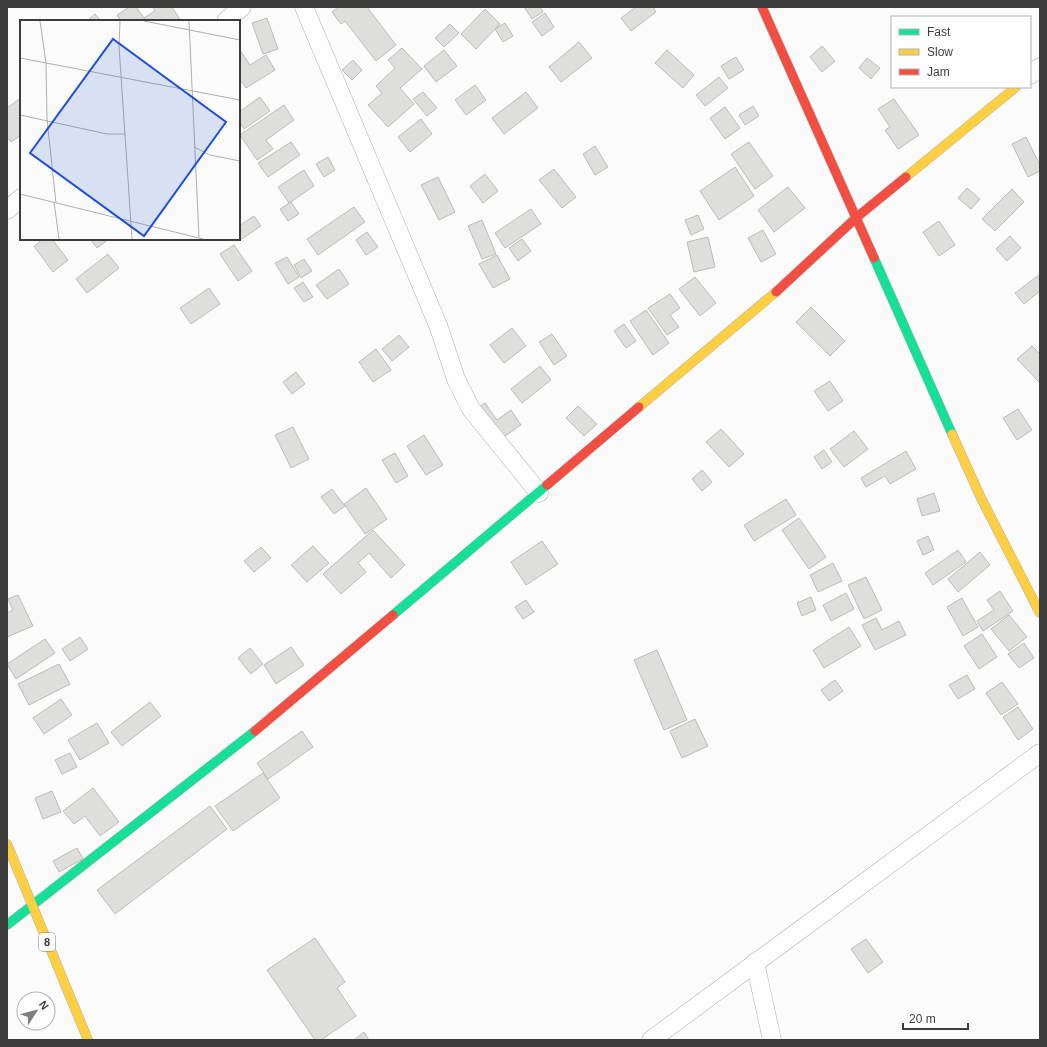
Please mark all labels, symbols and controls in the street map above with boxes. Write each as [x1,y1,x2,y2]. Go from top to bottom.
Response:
legend [891,16,1031,88]
inset map [20,20,240,240]
text: Fast [927,25,951,39]
text: Slow [927,45,953,59]
text: Jam [927,65,950,79]
road number: 8 [39,933,55,951]
north arrow [16,991,56,1031]
text: N [37,998,51,1012]
scale bar [903,1005,968,1031]
text: 20 m [909,1012,936,1026]

